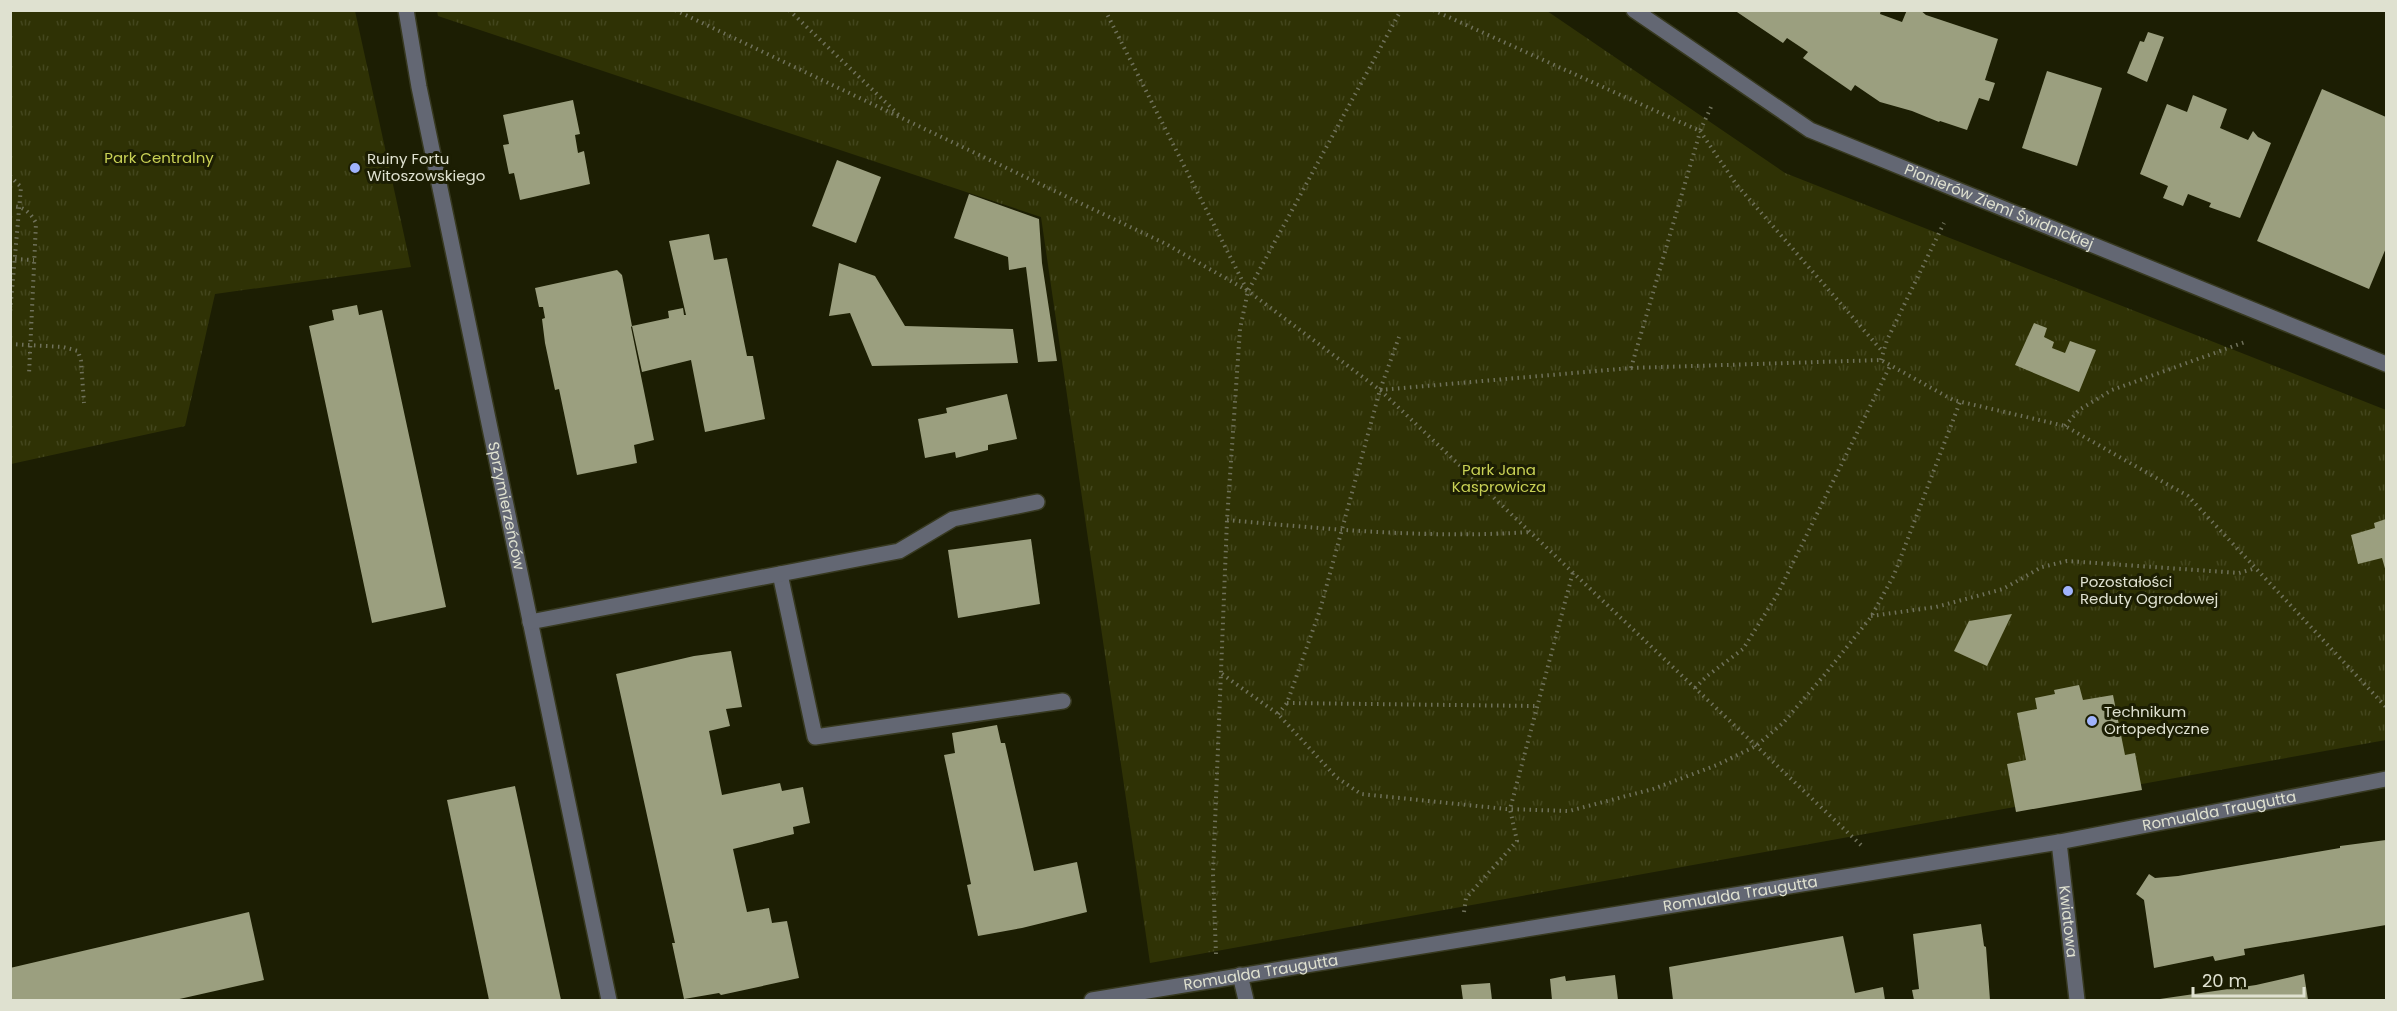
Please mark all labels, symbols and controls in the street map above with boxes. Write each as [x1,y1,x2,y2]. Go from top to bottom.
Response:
park label: Park Centralny [104,147,214,168]
place label: Ruiny Fortu Witoszowskiego [367,148,485,186]
street label: Pionierów Ziemi Świdnickiej [1901,159,2097,254]
marker: Ruiny Fortu Witoszowskiego [348,161,362,175]
street label: Sprzymierzeńców [483,440,530,573]
park label: Park Jana Kasprowicza [1452,459,1546,497]
place label: Pozostałości Reduty Ogrodowej [2080,571,2218,609]
marker: Pozostałości Reduty Ogrodowej [2061,584,2075,598]
place label: Technikum Ortopedyczne [2104,701,2209,739]
marker: Technikum Ortopedyczne [2085,714,2099,728]
street label: Romualda Traugutta [2140,786,2298,836]
street label: Romualda Traugutta [1662,871,1819,917]
street label: Kwiatowa [2054,884,2083,959]
street label: Romualda Traugutta [1182,949,1339,995]
scale bar [2193,960,2304,998]
text: 20 m [2202,968,2247,993]

